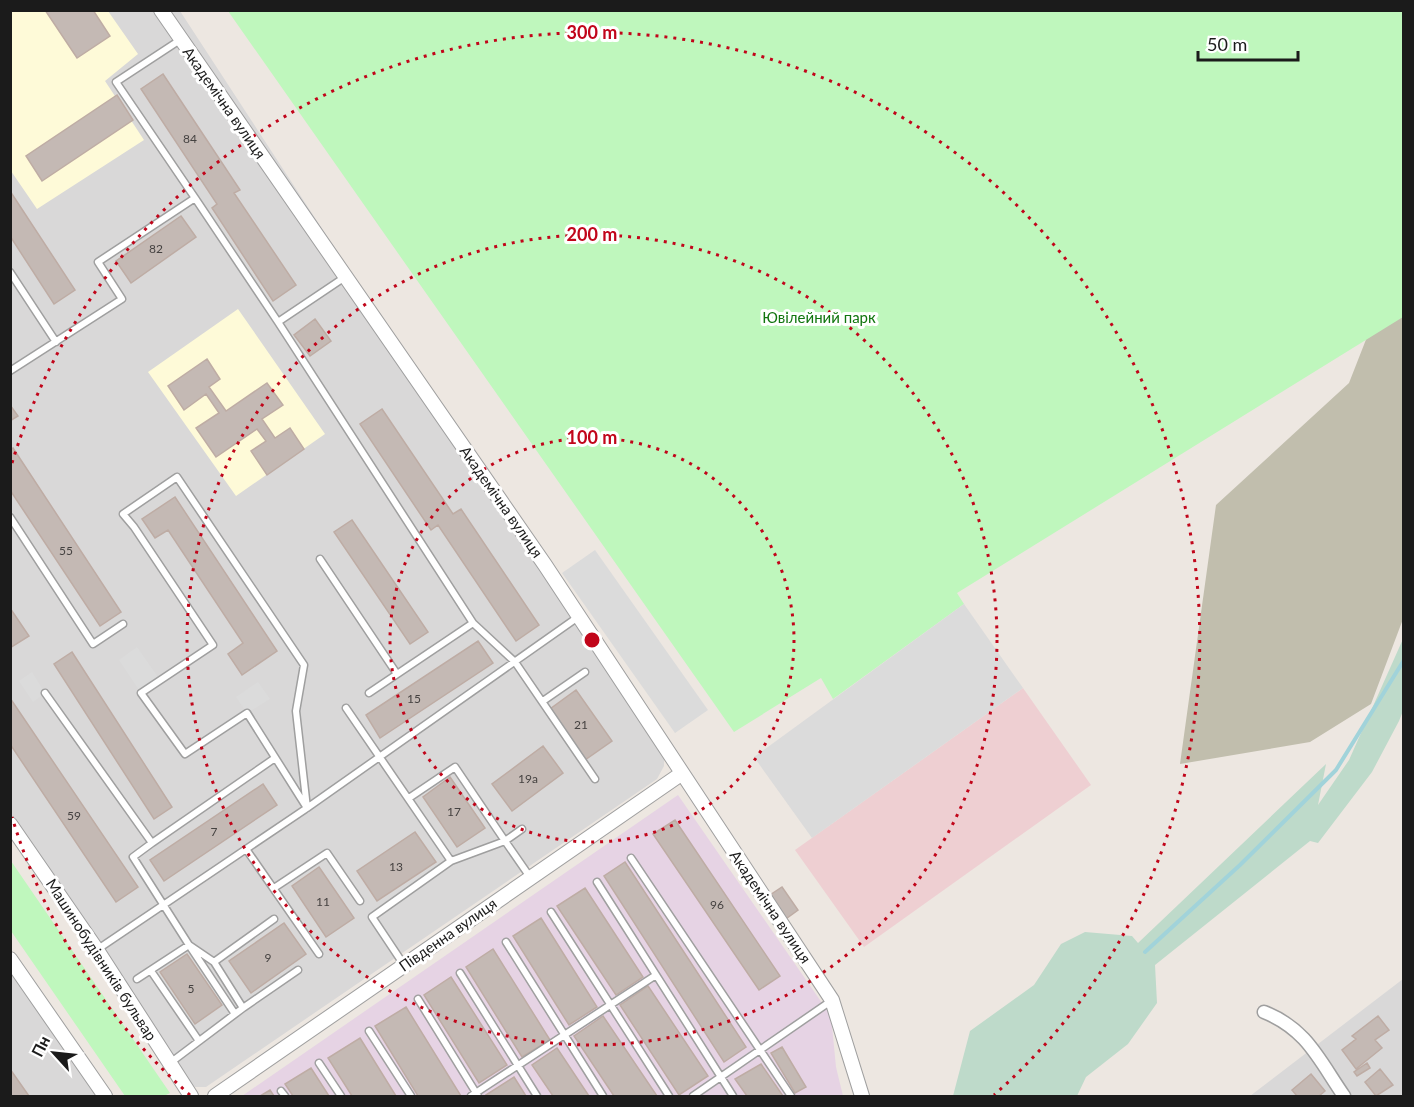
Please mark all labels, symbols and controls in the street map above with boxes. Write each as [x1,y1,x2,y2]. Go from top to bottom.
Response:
text: 300 m [567,21,617,43]
scale bar [1198,24,1298,62]
text: 50 m [1207,33,1247,55]
street label: Академічна вулиця [180,43,270,162]
house number: 84 [183,131,197,146]
text: 200 m [567,223,617,245]
house number: 82 [149,241,163,256]
park label: Ювілейний парк [762,308,876,326]
text: 100 m [567,426,617,448]
street label: Академічна вулиця [457,442,547,561]
house number: 55 [59,543,73,558]
centre of rings [582,630,602,650]
house number: 15 [407,691,421,706]
house number: 21 [574,717,588,732]
house number: 19а [518,771,538,786]
house number: 17 [447,804,461,819]
house number: 59 [67,808,81,823]
house number: 7 [211,824,218,839]
street label: Академічна вулиця [726,847,815,966]
house number: 13 [389,859,403,874]
street label: Машинобудівників бульвар [43,875,161,1044]
house number: 11 [316,894,330,909]
street label: Південна вулиця [395,894,500,975]
house number: 96 [710,897,724,912]
house number: 9 [265,950,272,965]
house number: 5 [188,981,195,996]
north arrow [24,1023,84,1083]
text: Пн [27,1032,53,1060]

